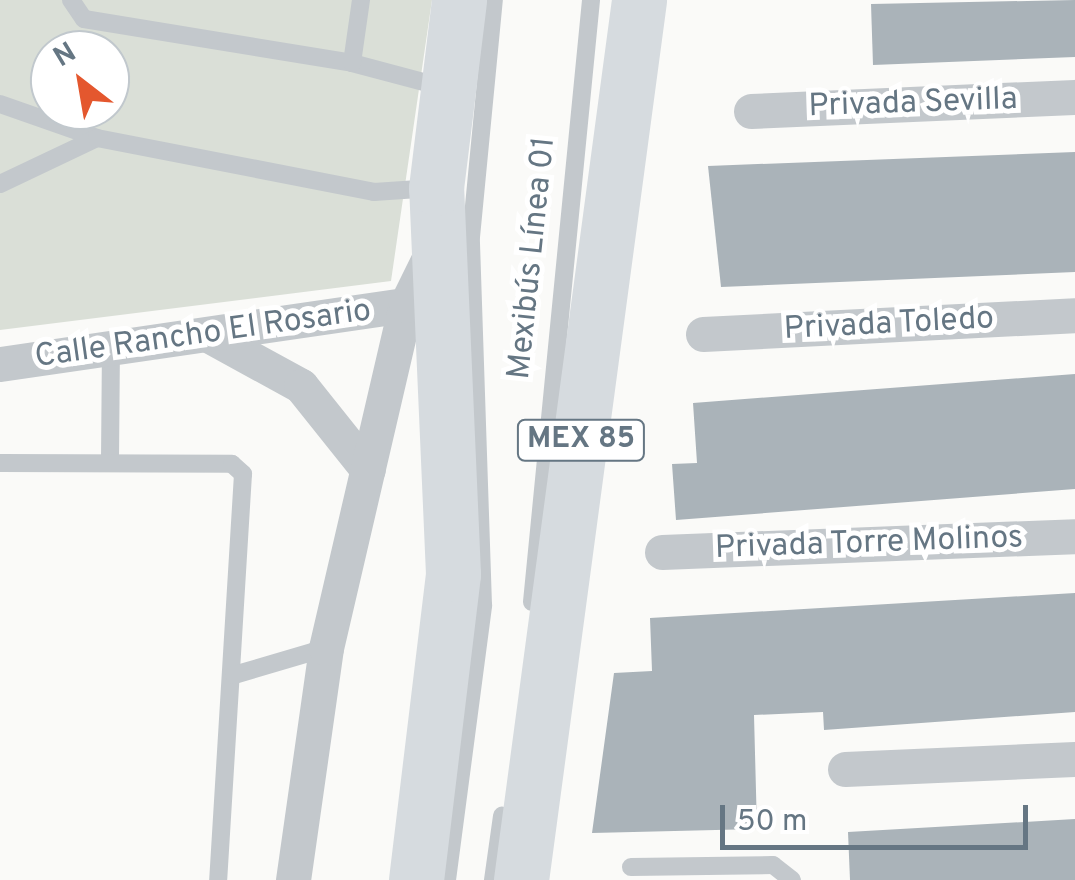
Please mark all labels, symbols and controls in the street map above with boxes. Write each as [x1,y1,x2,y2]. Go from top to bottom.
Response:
north arrow [30,30,130,130]
text: N [48,35,83,77]
street label: Privada Sevilla [808,81,1018,127]
street label: Mexibús Línea 01 [501,135,565,381]
street label: Calle Rancho El Rosario [33,292,373,378]
street label: Privada Toledo [782,300,996,350]
road number: MEX 85 [516,415,646,465]
street label: Privada Torre Molinos [714,519,1024,569]
scale bar [725,785,1032,847]
text: 50 m [737,804,807,841]

